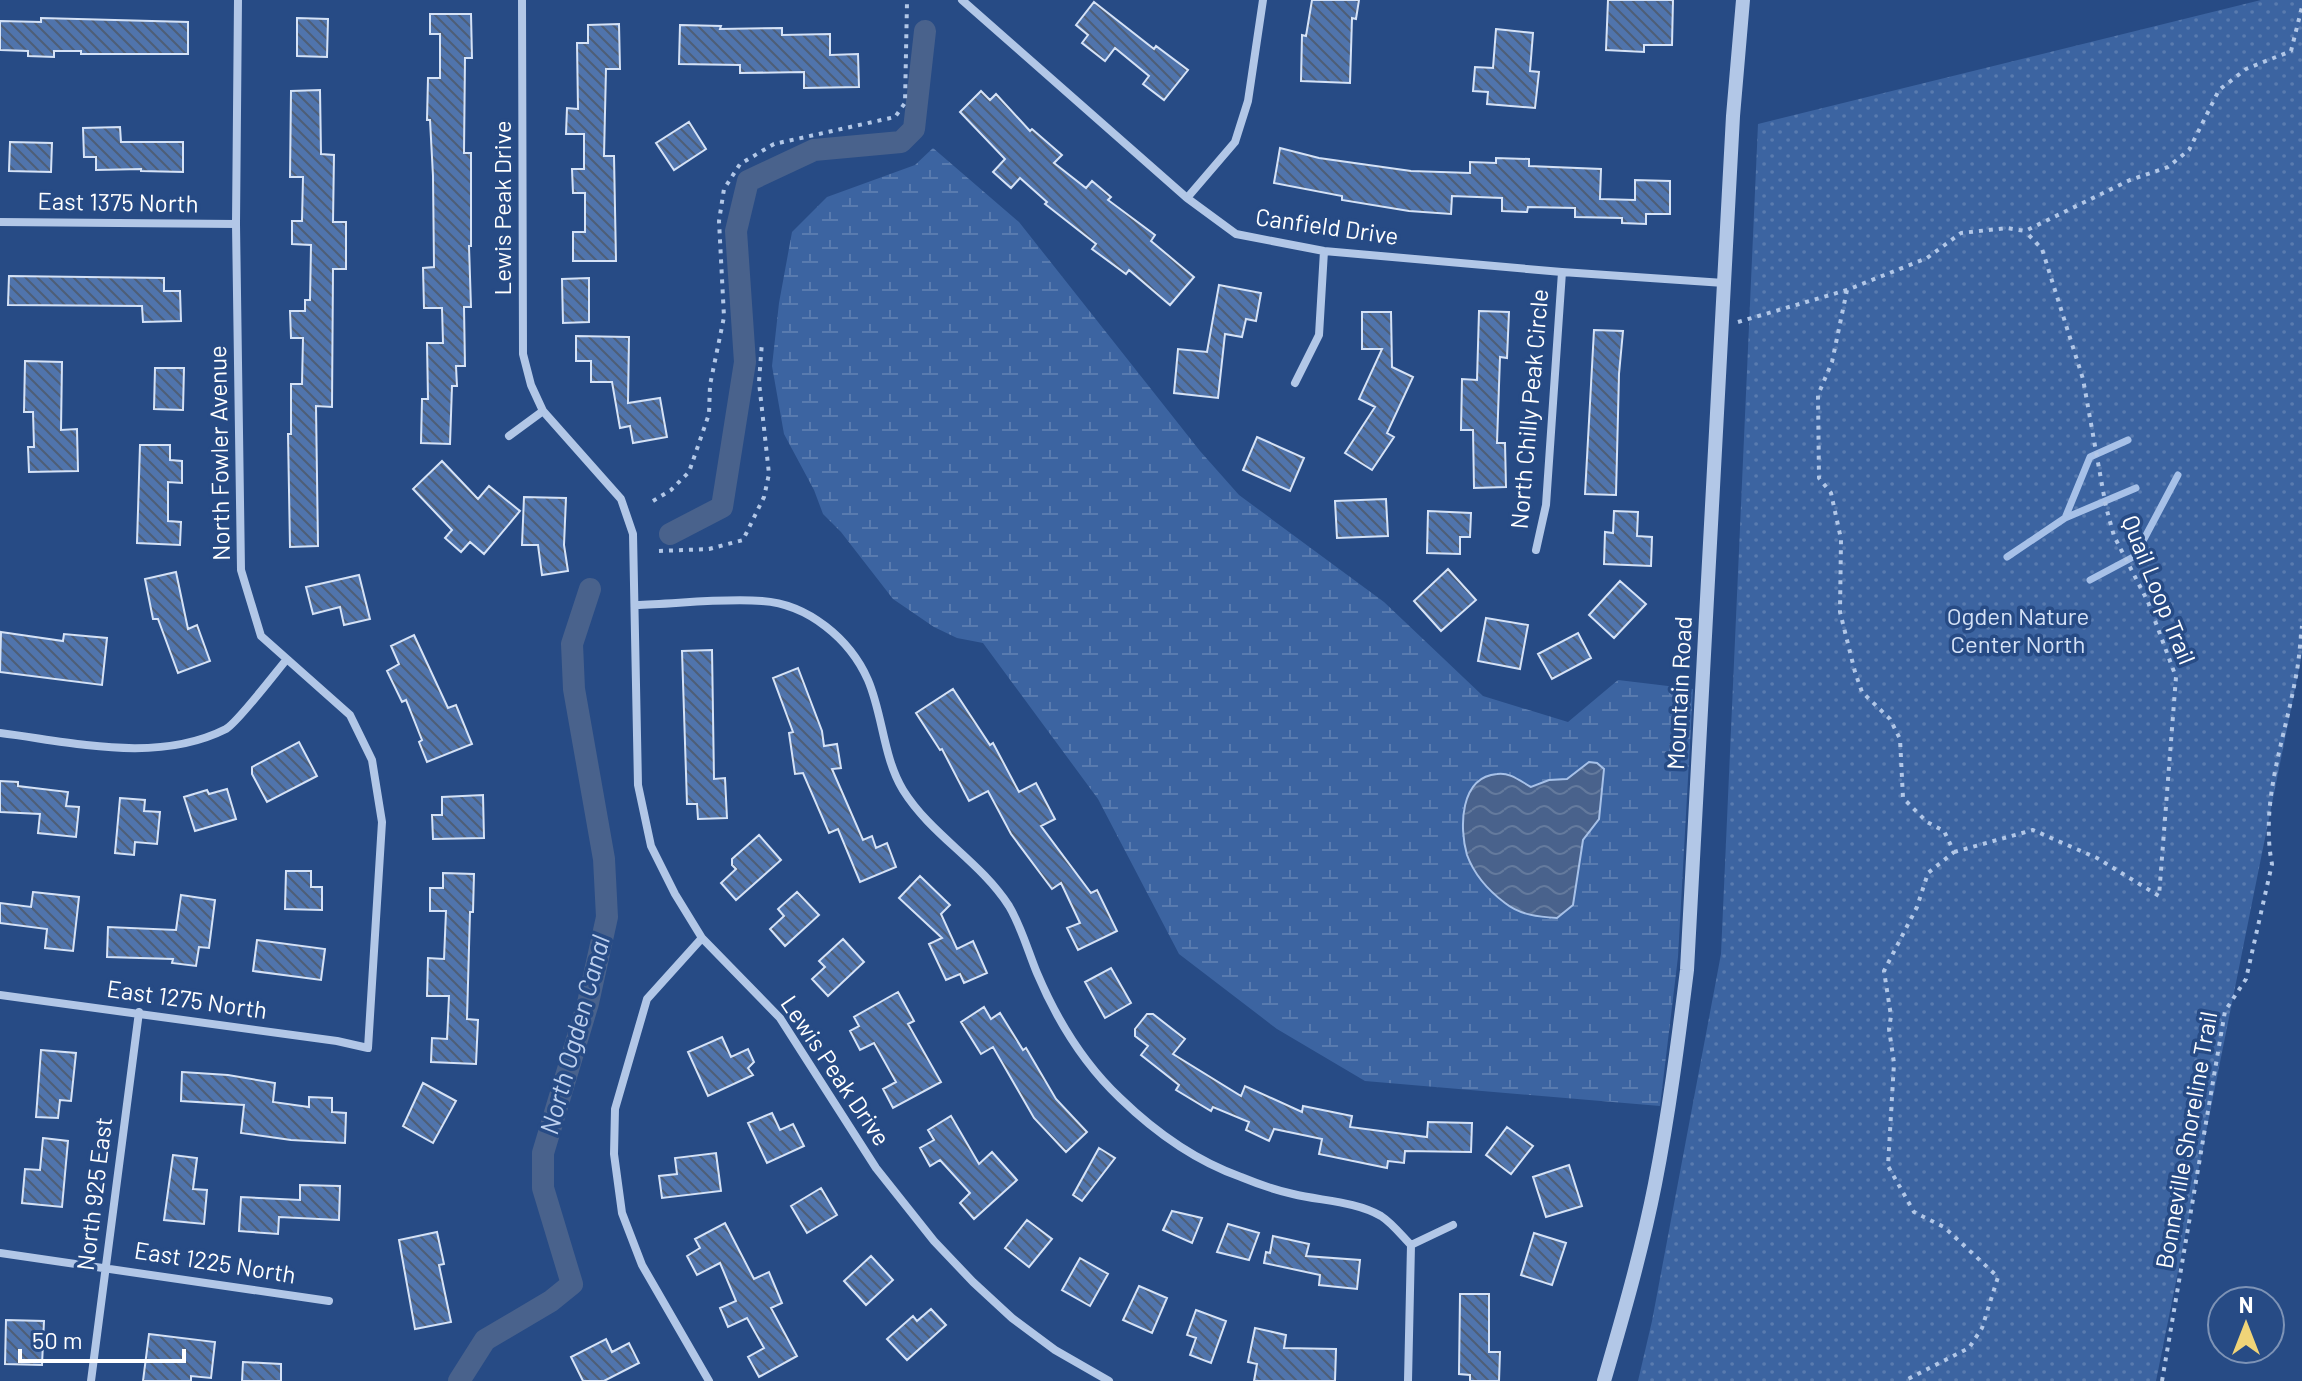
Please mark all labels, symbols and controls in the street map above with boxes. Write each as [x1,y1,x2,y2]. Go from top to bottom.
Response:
street label: Lewis Peak Drive [487,121,516,295]
street label: East 1375 North [37,186,199,217]
street label: Canfield Drive [1254,201,1401,250]
street label: North Chilly Peak Circle [1504,288,1553,530]
street label: North Fowler Avenue [202,345,235,561]
street label: Quail Loop Trail [2116,511,2202,668]
park label: Ogden Nature Center North [1947,601,2089,658]
street label: Mountain Road [1660,615,1697,771]
water label: North Ogden Canal [532,931,615,1138]
street label: East 1275 North [105,973,269,1024]
street label: Lewis Peak Drive [775,990,897,1151]
street label: Bonneville Shoreline Trail [2149,1009,2222,1271]
street label: North 925 East [70,1115,117,1272]
street label: East 1225 North [132,1234,298,1289]
north arrow [2206,1285,2286,1365]
text: N [2239,1291,2253,1317]
scale bar [20,1313,184,1363]
text: 50 m [32,1325,83,1354]

